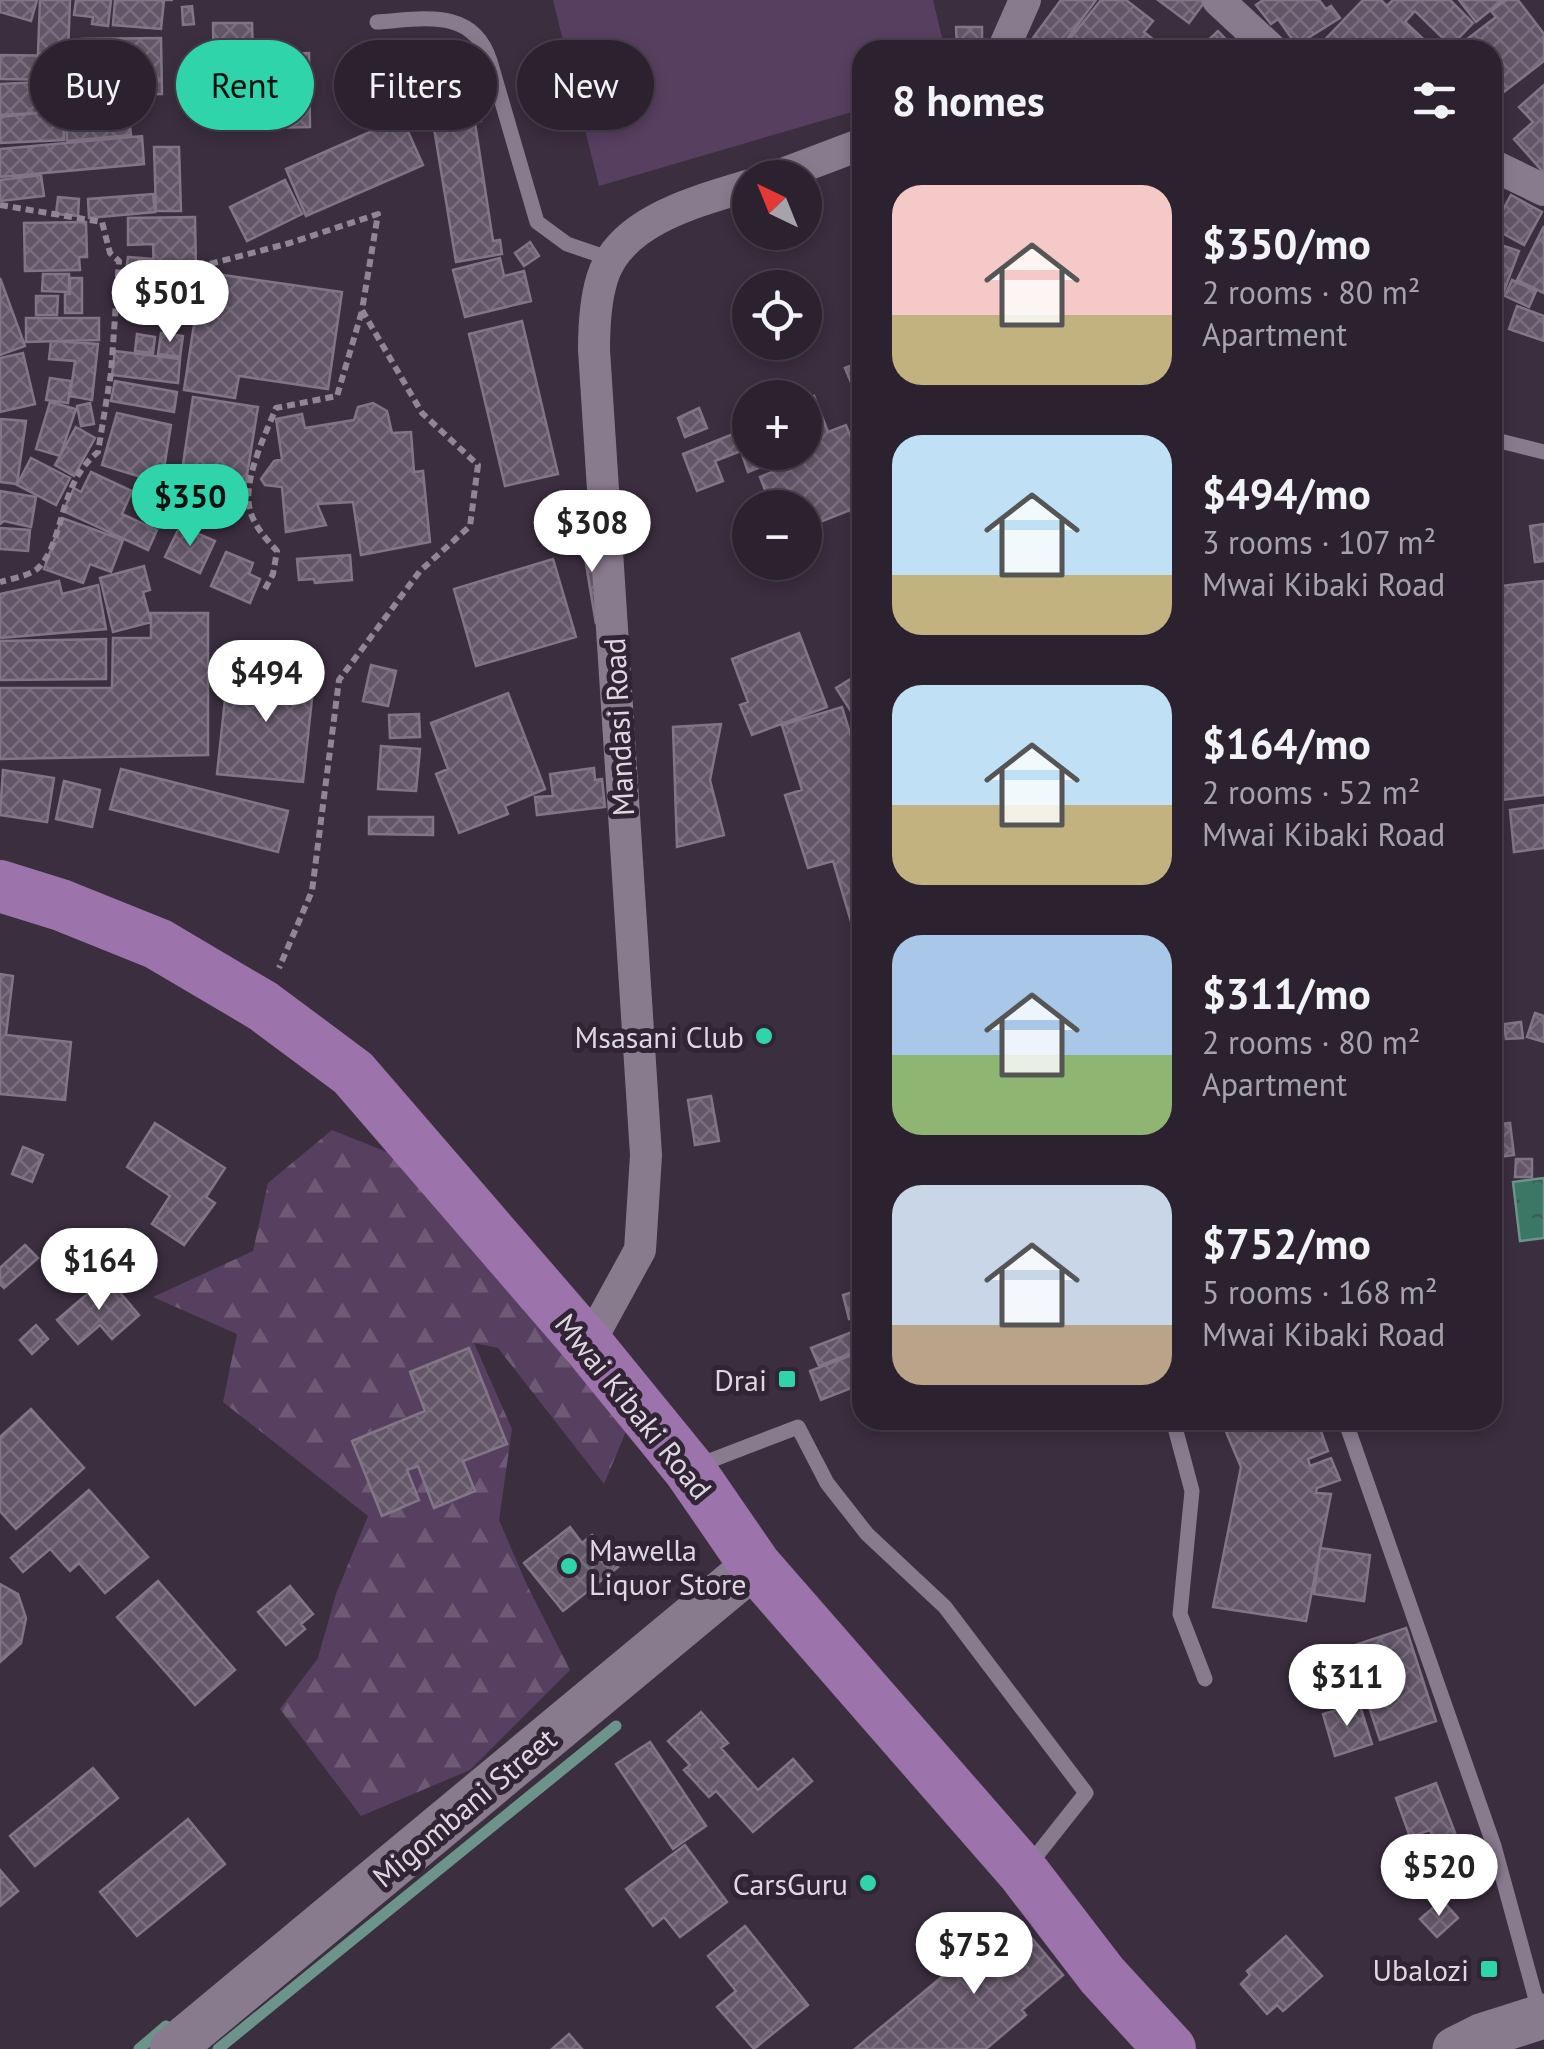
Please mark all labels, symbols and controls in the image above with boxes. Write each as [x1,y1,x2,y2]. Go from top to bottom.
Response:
chip: Buy [30,40,156,130]
chip: Rent [176,40,314,130]
chip: Filters [334,40,497,130]
chip: New [517,40,654,130]
text: 8 homes [892,73,1045,128]
icon: filters [1407,73,1462,128]
north arrow [732,160,822,250]
map controls [732,160,822,580]
text: $350/mo [1202,216,1371,271]
icon: home [972,225,1092,345]
pin: $501 [111,260,229,345]
button: locate [732,270,822,360]
text: $501 [134,271,206,313]
text: 2 rooms · 80 m² [1202,271,1420,313]
text: Apartment [1202,313,1347,355]
button: + [732,380,822,470]
pin: $350 [131,464,249,549]
text: $494/mo [1202,466,1371,521]
text: $350 [154,475,226,517]
icon: home [972,475,1092,595]
pin: $308 [533,490,651,575]
button: − [732,490,822,580]
text: $308 [556,501,628,543]
text: 3 rooms · 107 m² [1202,521,1436,563]
text: Mwai Kibaki Road [1202,563,1445,605]
street label: Mandasi Road [594,637,642,817]
pin: $494 [207,640,325,725]
text: $494 [230,651,302,693]
text: $164/mo [1202,716,1371,771]
icon: home [972,725,1092,845]
text: 2 rooms · 52 m² [1202,771,1420,813]
text: Mwai Kibaki Road [1202,813,1445,855]
text: $311/mo [1202,966,1371,1021]
icon: home [972,975,1092,1095]
place label: Msasani Club [575,1017,744,1056]
text: 2 rooms · 80 m² [1202,1021,1420,1063]
marker: Msasani Club [753,1025,775,1047]
text: Apartment [1202,1063,1347,1105]
text: $752/mo [1202,1216,1371,1271]
icon: home [972,1225,1092,1345]
pin: $164 [40,1228,158,1313]
text: $164 [63,1239,135,1281]
text: 5 rooms · 168 m² [1202,1271,1438,1313]
street label: Mwai Kibaki Road [547,1305,721,1507]
text: Mwai Kibaki Road [1202,1313,1445,1355]
place label: Drai [714,1360,767,1399]
marker: Drai [776,1368,798,1390]
place label: Mawella Liquor Store [589,1530,746,1603]
marker: Mawella Liquor Store [558,1555,580,1577]
pin: $311 [1288,1644,1406,1729]
text: $311 [1311,1655,1383,1697]
street label: Migombani Street [364,1719,564,1895]
pin: $520 [1380,1834,1498,1919]
text: $520 [1403,1845,1475,1887]
place label: CarsGuru [733,1864,848,1903]
marker: CarsGuru [857,1872,879,1894]
pin: $752 [915,1912,1033,1997]
text: $752 [938,1923,1010,1965]
place label: Ubalozi [1373,1950,1469,1989]
marker: Ubalozi [1478,1958,1500,1980]

